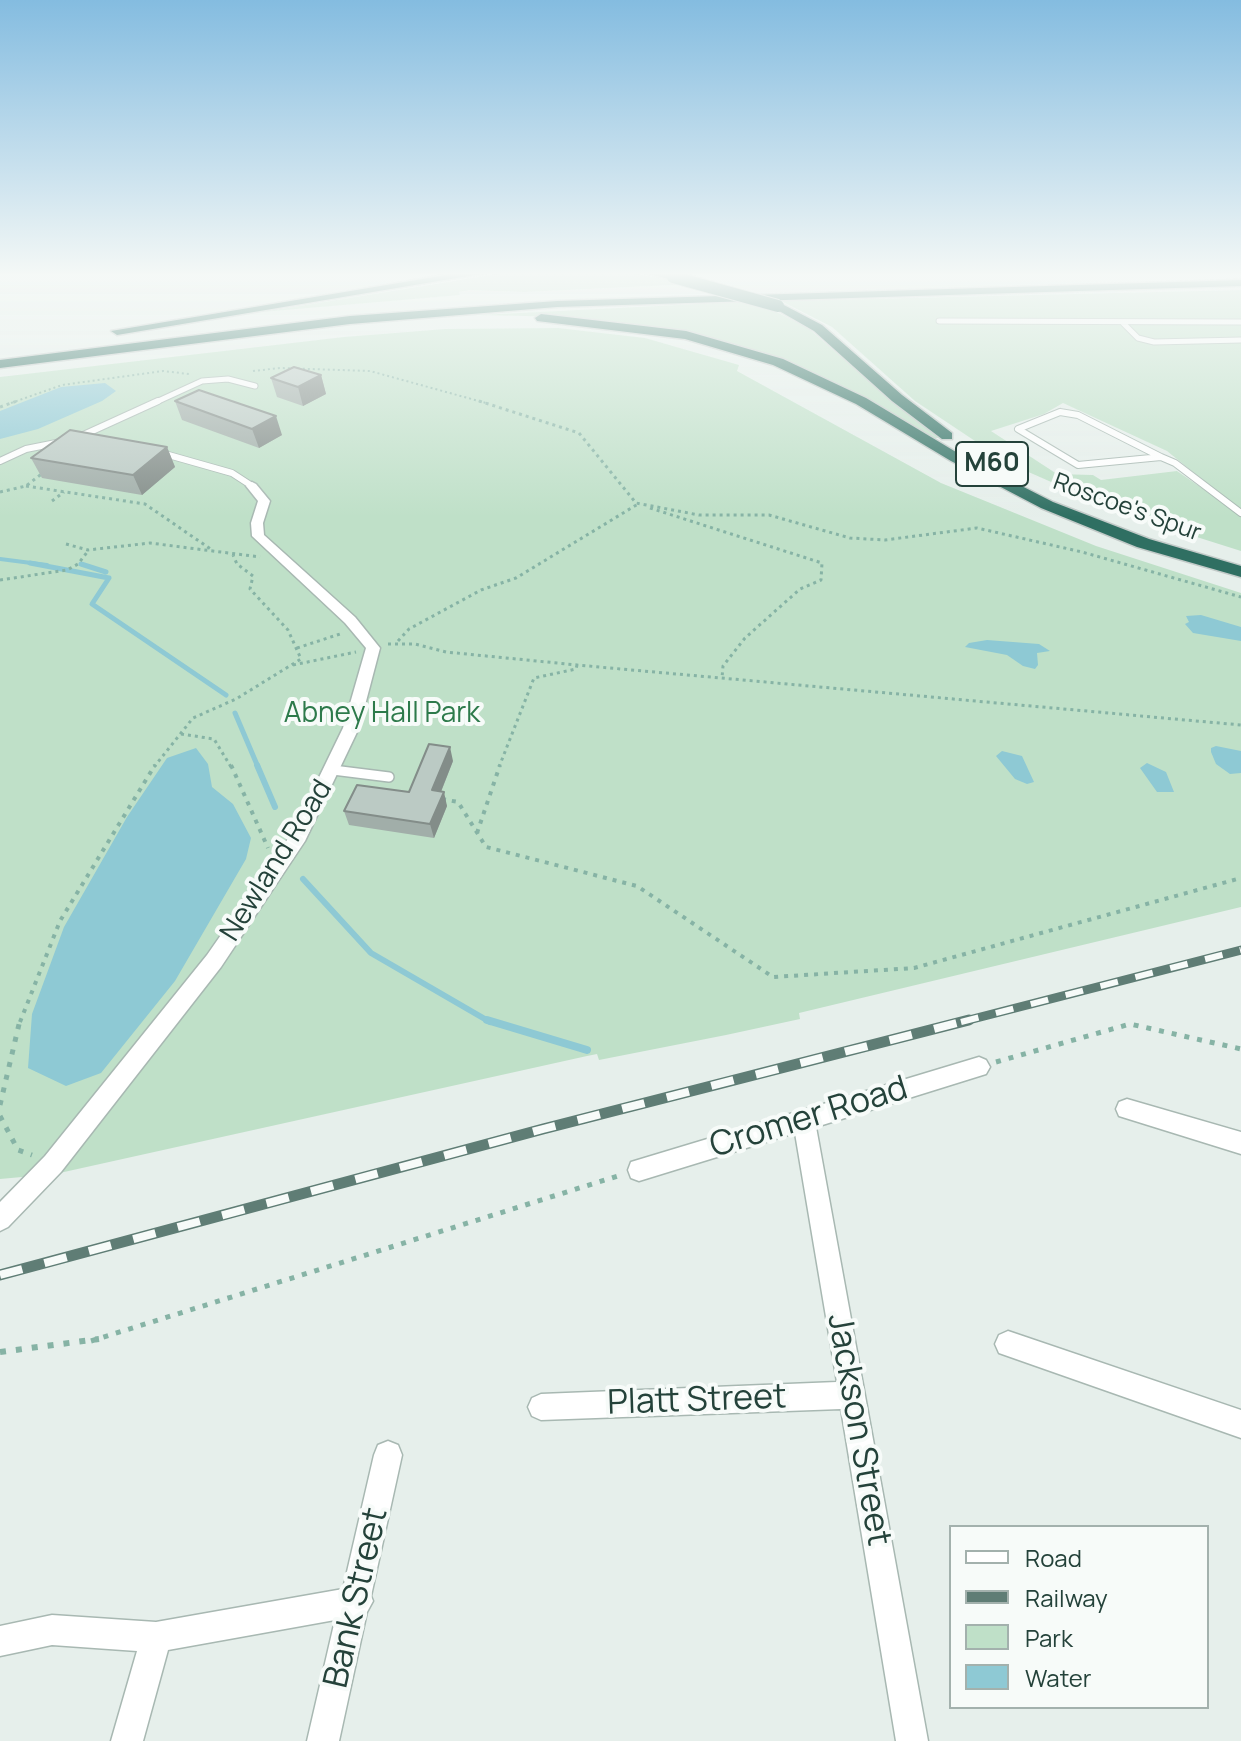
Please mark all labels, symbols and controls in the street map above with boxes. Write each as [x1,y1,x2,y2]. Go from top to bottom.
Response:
road number: M60 [956,442,1028,486]
street label: Roscoe's Spur [1049,468,1205,548]
park label: Abney Hall Park [284,697,480,731]
street label: Newland Road [214,774,340,948]
street label: Cromer Road [705,1069,913,1167]
street label: Jackson Street [818,1311,898,1549]
street label: Platt Street [607,1377,787,1425]
street label: Bank Street [316,1504,398,1692]
legend [949,1525,1209,1709]
text: Road [1025,1541,1082,1574]
text: Railway [1025,1581,1108,1614]
text: Park [1025,1621,1073,1654]
text: Water [1025,1661,1092,1694]

